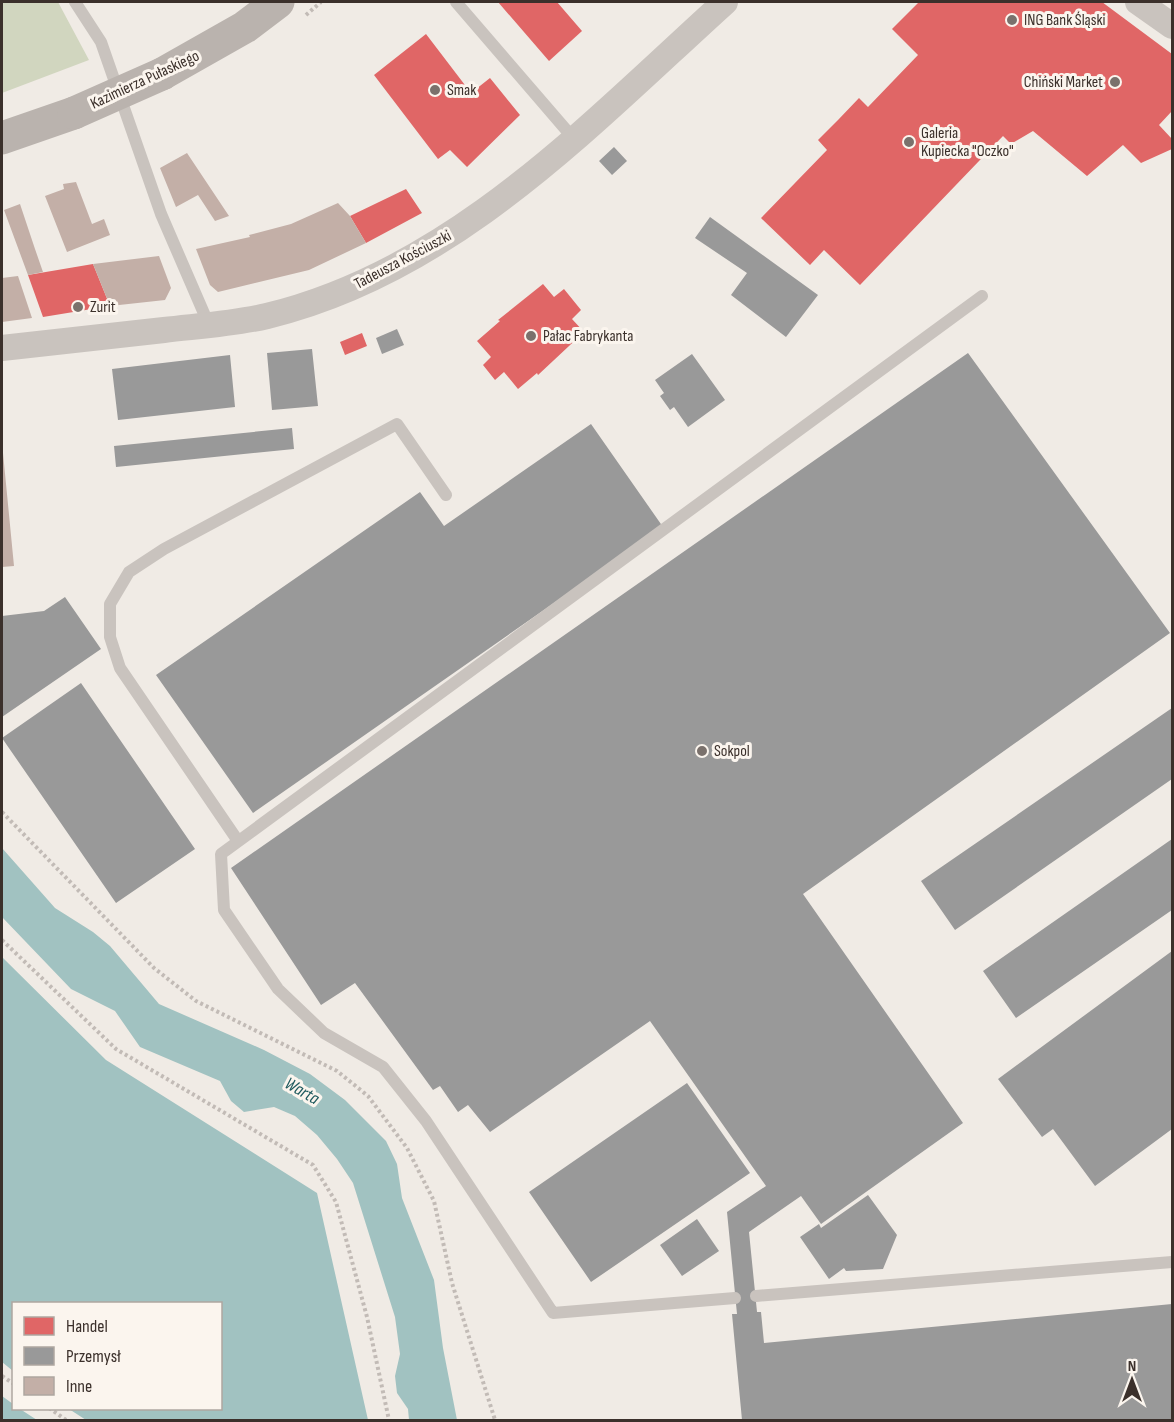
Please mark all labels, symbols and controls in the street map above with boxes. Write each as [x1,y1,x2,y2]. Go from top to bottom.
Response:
place label: ING Bank Śląski [1024,11,1106,30]
marker: ING Bank Śląski [1005,13,1019,27]
street label: Kazimierza Pułaskiego [88,47,202,113]
place label: Chiński Market [1024,73,1103,92]
marker: Chiński Market [1108,75,1122,89]
place label: Smak [447,81,476,100]
marker: Smak [428,83,442,97]
place label: Galeria Kupiecka "Oczko" [921,124,1014,161]
marker: Galeria Kupiecka "Oczko" [902,135,916,149]
street label: Tadeusza Kościuszki [351,226,455,294]
place label: Zurit [90,298,116,317]
marker: Zurit [71,300,85,314]
place label: Pałac Fabrykanta [543,327,633,346]
marker: Pałac Fabrykanta [524,329,538,343]
place label: Sokpol [714,742,750,761]
marker: Sokpol [695,744,709,758]
water label: Warta [281,1073,324,1110]
legend [12,1302,222,1410]
text: Handel [66,1316,108,1337]
text: Przemysł [66,1346,121,1367]
north arrow [1102,1350,1162,1410]
text: N [1128,1357,1136,1376]
text: Inne [66,1376,92,1397]

